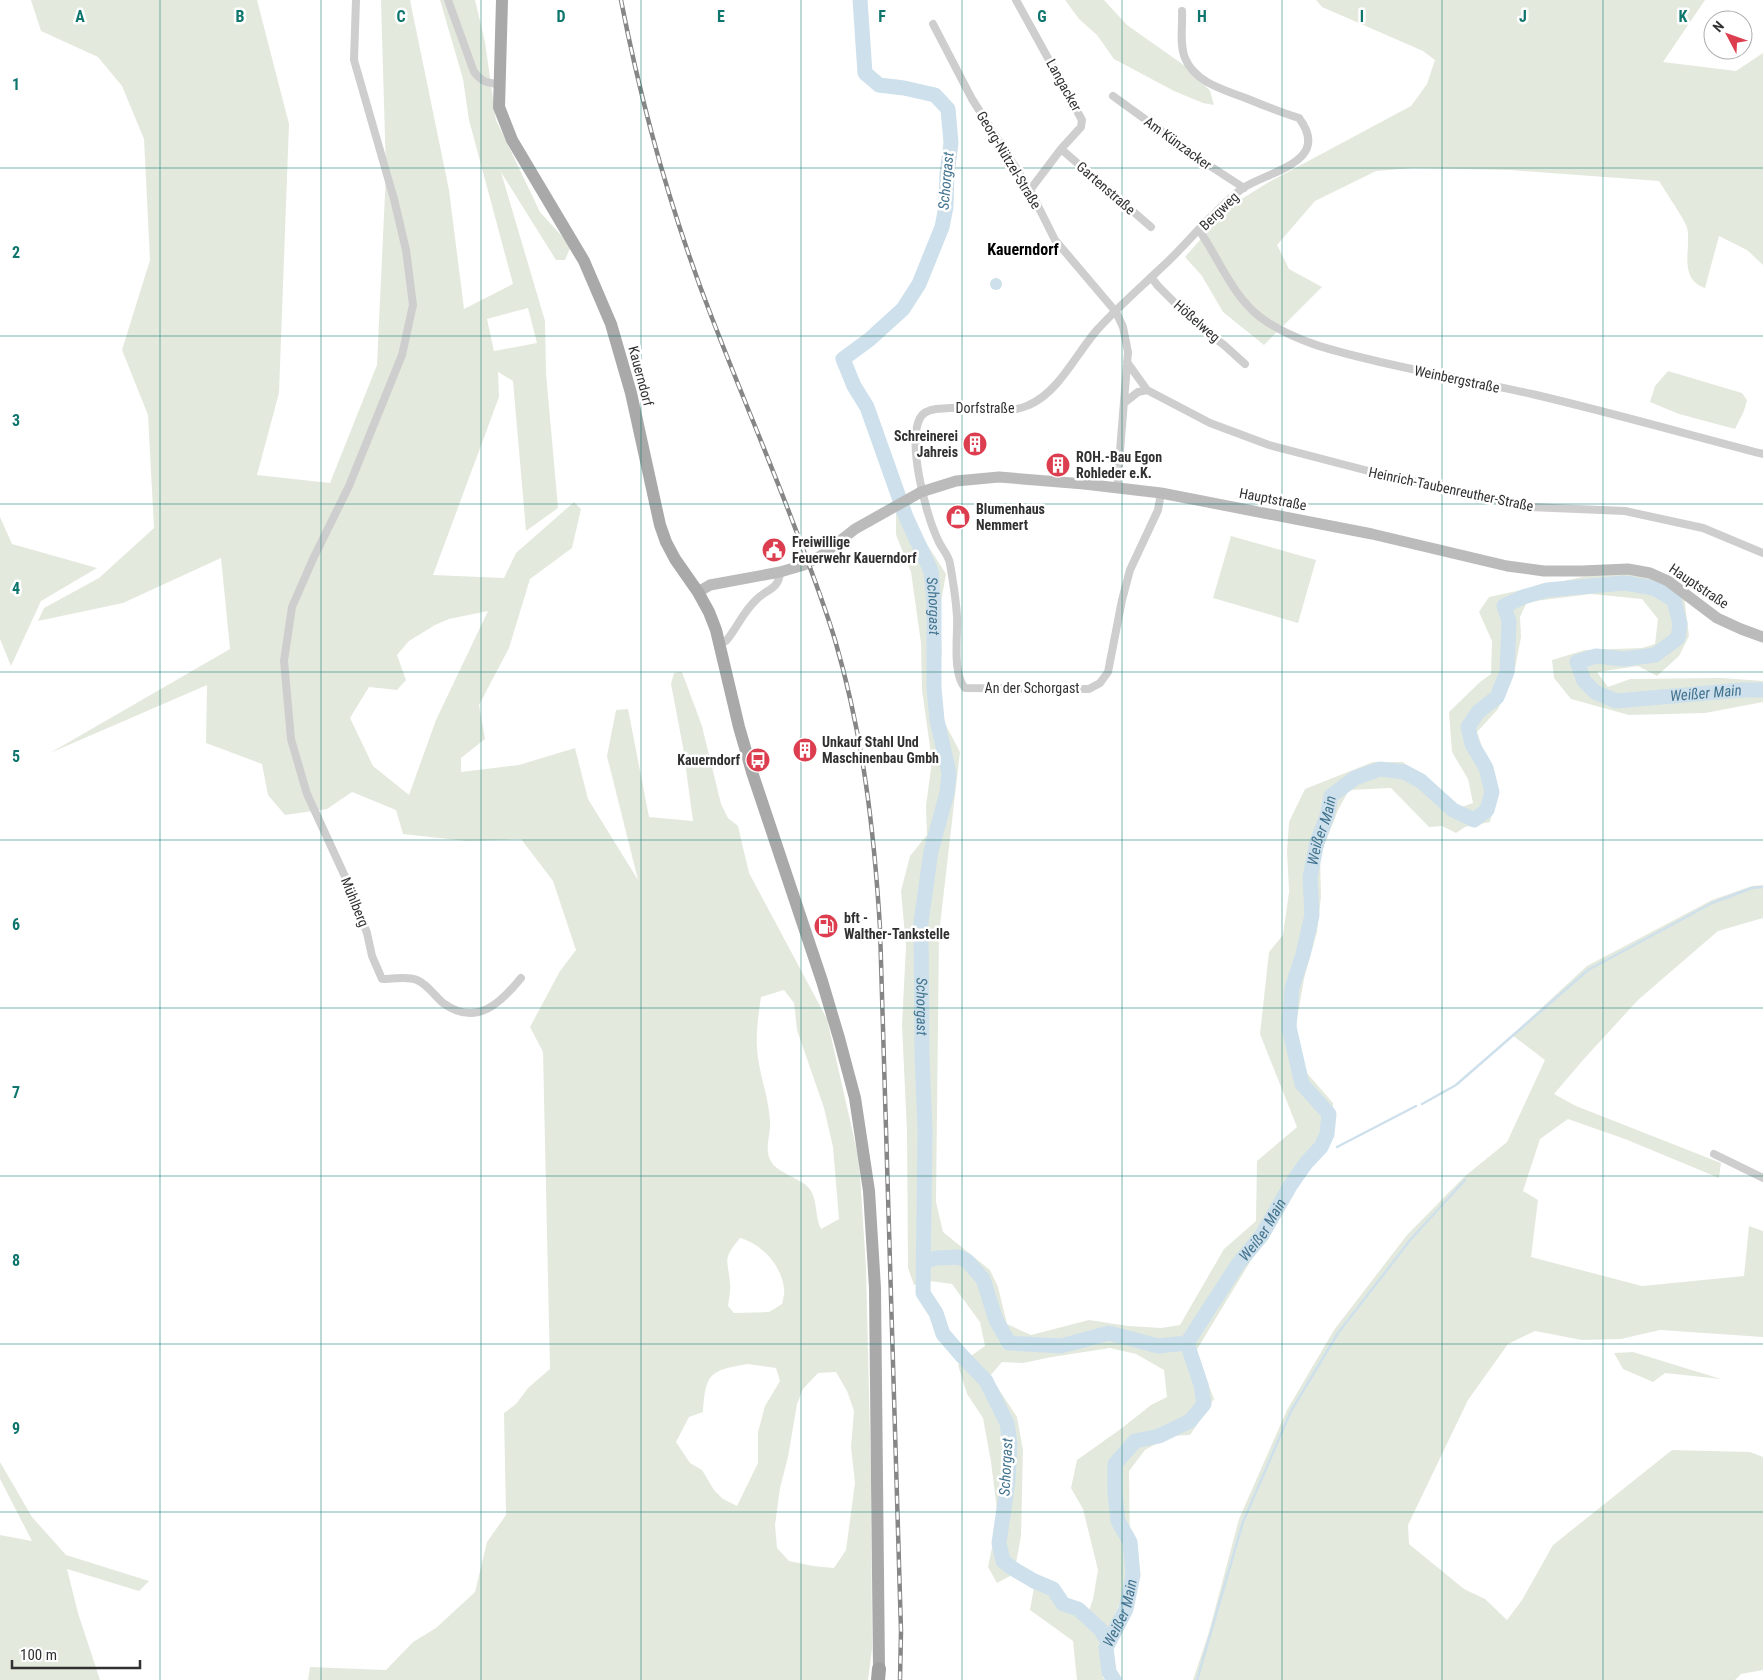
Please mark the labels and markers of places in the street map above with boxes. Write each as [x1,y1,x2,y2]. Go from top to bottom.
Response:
place label: Schreinerei Jahreis [894,428,958,460]
building icon: Schreinerei Jahreis [962,431,988,457]
place label: ROH.-Bau Egon Rohleder e.K. [1076,449,1162,481]
building icon: ROH.-Bau Egon Rohleder e.K. [1045,452,1071,478]
place label: Blumenhaus Nemmert [976,501,1045,533]
shop icon: Blumenhaus Nemmert [945,504,971,530]
place label: Freiwillige Feuerwehr Kauerndorf [792,534,917,566]
public building icon: Freiwillige Feuerwehr Kauerndorf [761,537,787,563]
place label: Unkauf Stahl Und Maschinenbau Gmbh [822,734,939,766]
building icon: Unkauf Stahl Und Maschinenbau Gmbh [792,737,818,763]
bus stop icon: Kauerndorf [745,747,771,773]
place label: Kauerndorf [677,752,740,768]
place label: bft - Walther-Tankstelle [844,910,950,942]
fuel station icon: bft - Walther-Tankstelle [813,913,839,939]

